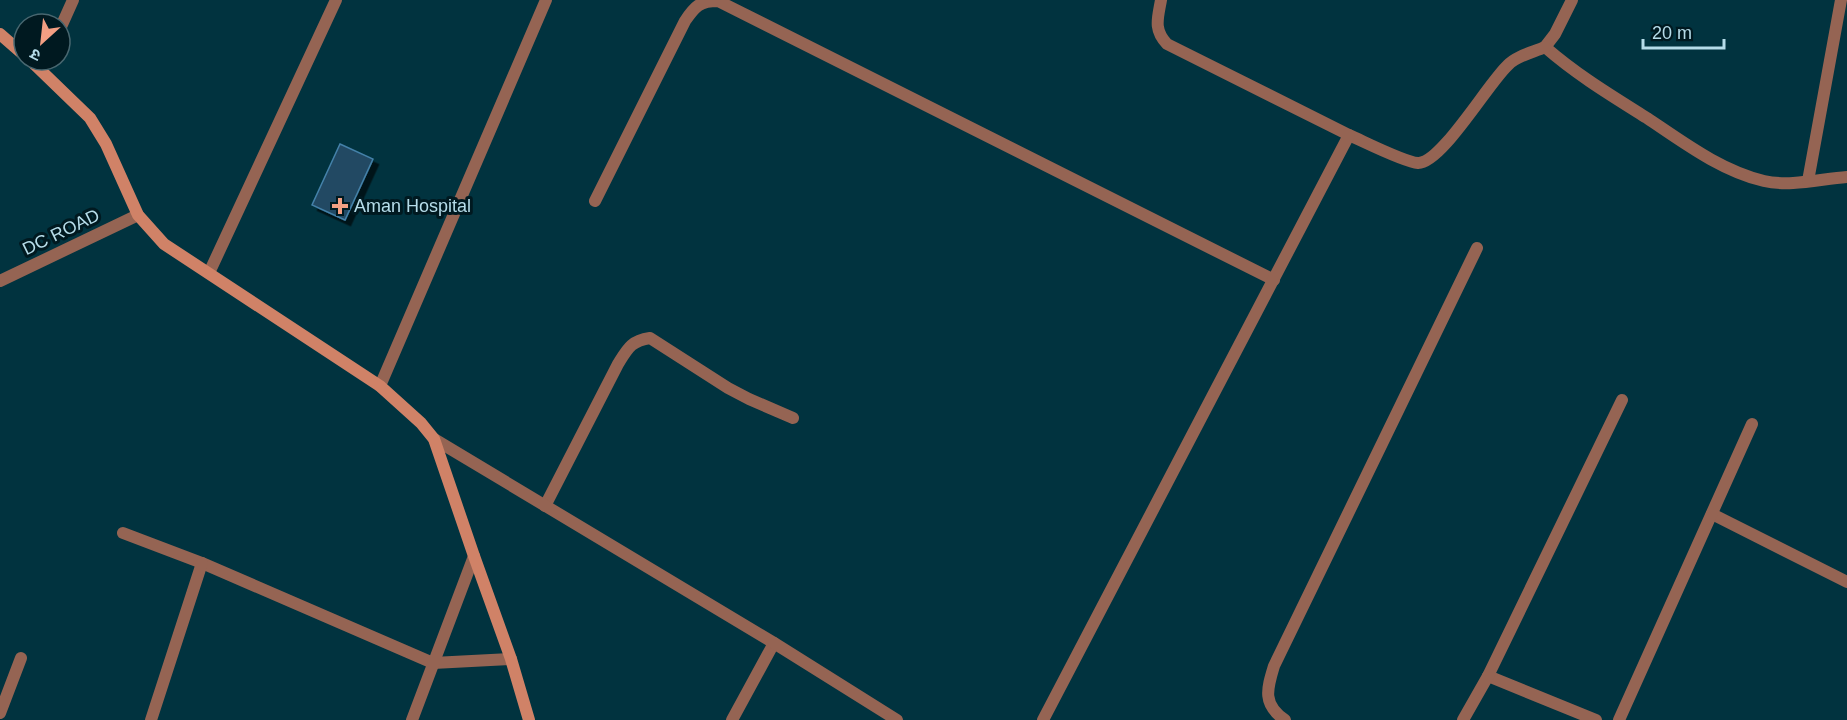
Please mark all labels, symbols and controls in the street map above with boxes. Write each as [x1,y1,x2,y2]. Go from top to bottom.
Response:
north arrow [12,12,72,72]
scale bar [1643,12,1724,50]
text: 20 m [1652,23,1692,43]
text: उ [27,45,43,65]
place label: Aman Hospital [354,196,471,216]
marker: Aman Hospital [331,197,349,215]
street label: DC ROAD [19,205,103,259]

